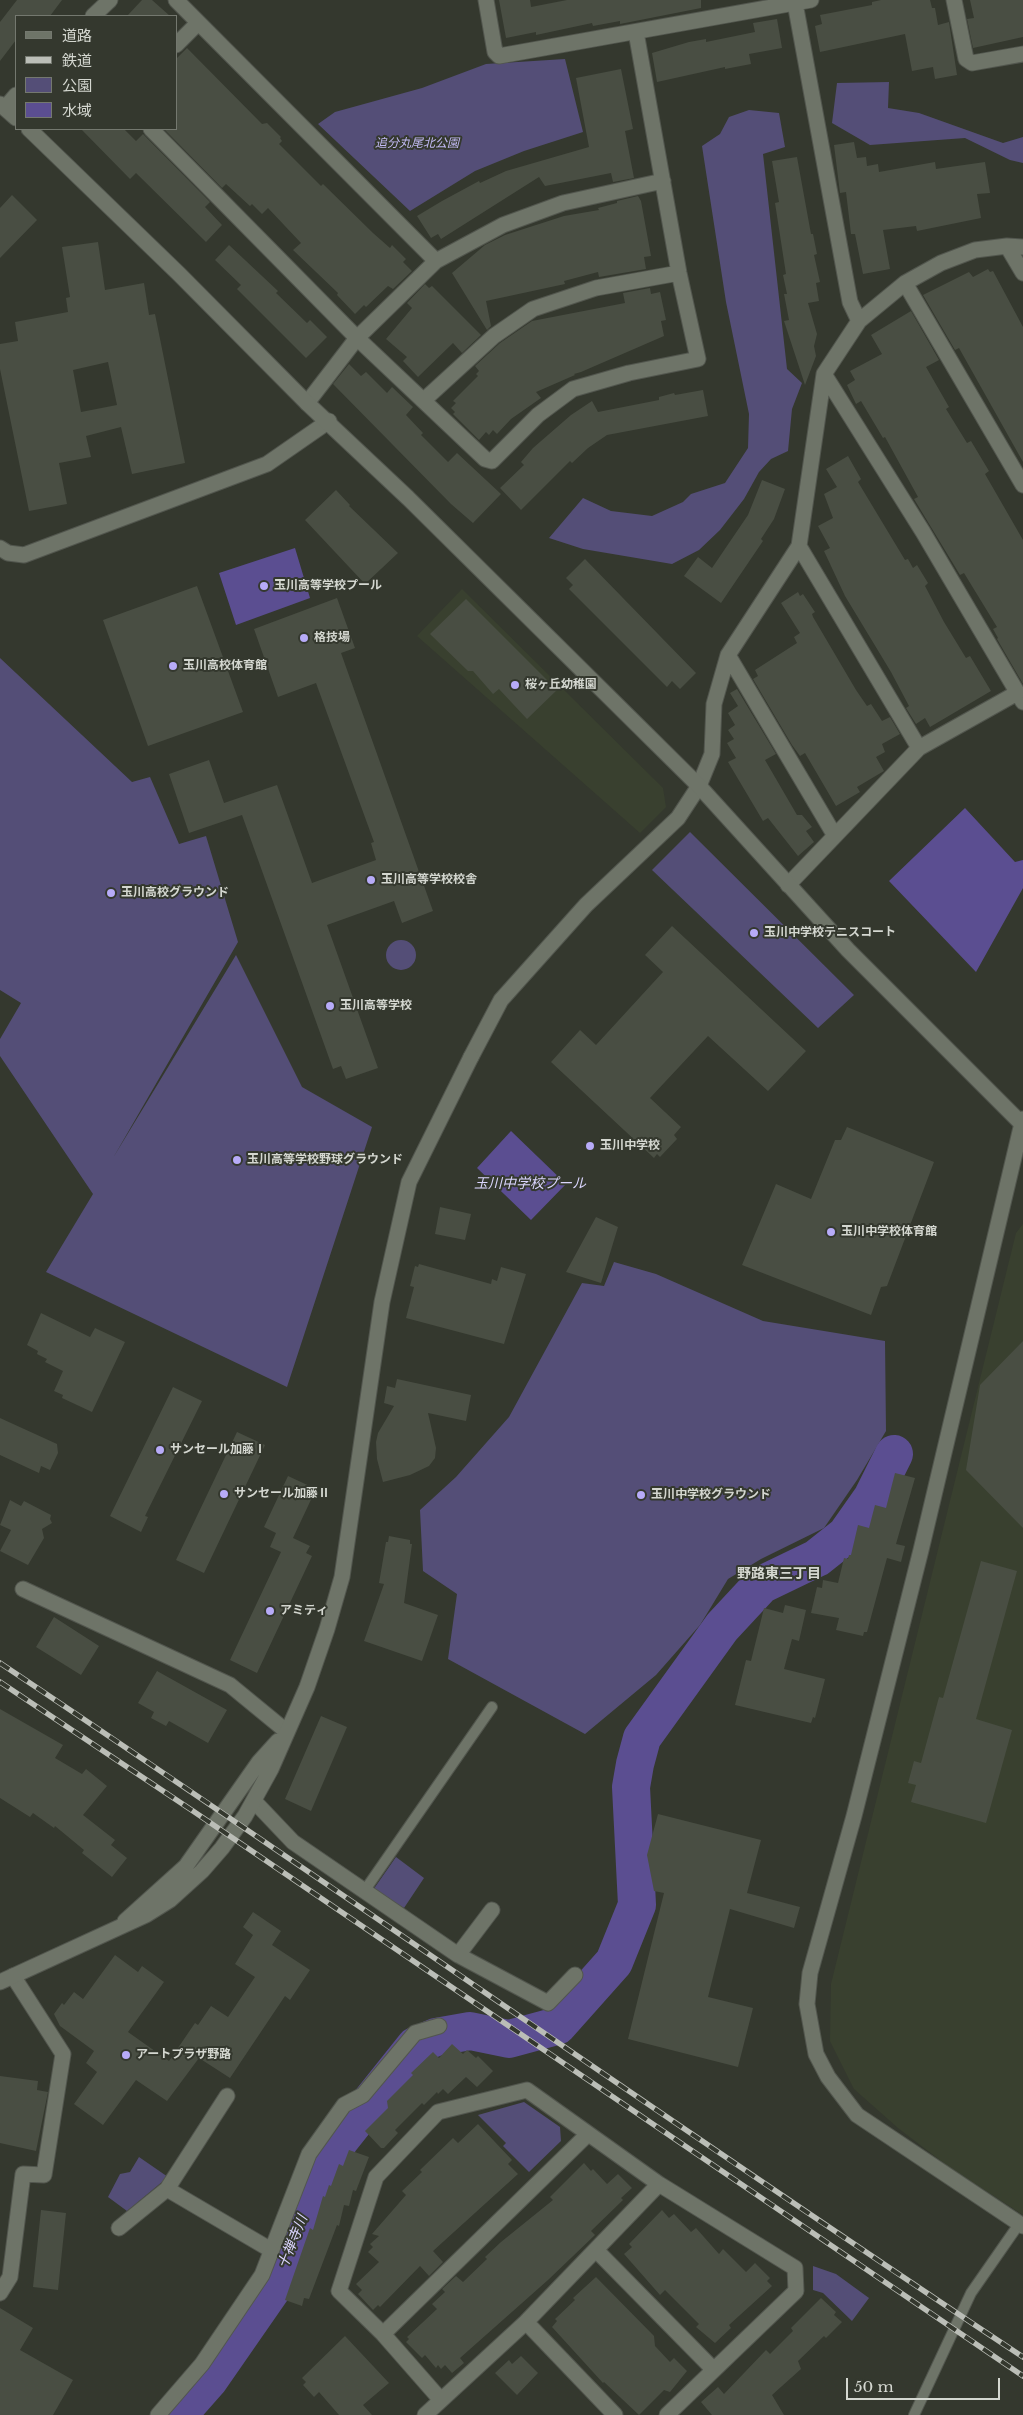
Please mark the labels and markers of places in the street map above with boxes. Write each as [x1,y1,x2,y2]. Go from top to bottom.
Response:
place label: 玉川高等学校プール [274,579,382,593]
marker: 玉川高等学校プール [258,580,270,592]
place label: 格技場 [314,631,350,645]
marker: 格技場 [298,632,310,644]
place label: 玉川高校体育館 [183,659,267,673]
marker: 玉川高校体育館 [167,660,179,672]
place label: 桜ヶ丘幼稚園 [525,678,597,692]
marker: 桜ヶ丘幼稚園 [509,679,521,691]
place label: 玉川高等学校校舎 [381,873,477,887]
marker: 玉川高等学校校舎 [365,874,377,886]
place label: 玉川高校グラウンド [121,886,229,900]
marker: 玉川高校グラウンド [105,887,117,899]
place label: 玉川中学校テニスコート [764,926,896,940]
marker: 玉川中学校テニスコート [748,927,760,939]
place label: 玉川高等学校 [340,999,412,1013]
marker: 玉川高等学校 [324,1000,336,1012]
place label: 玉川中学校 [600,1139,660,1153]
marker: 玉川中学校 [584,1140,596,1152]
place label: 玉川高等学校野球グラウンド [247,1153,403,1167]
marker: 玉川高等学校野球グラウンド [231,1154,243,1166]
place label: 玉川中学校体育館 [841,1225,937,1239]
marker: 玉川中学校体育館 [825,1226,837,1238]
place label: サンセール加藤Ⅰ [170,1443,266,1457]
marker: サンセール加藤Ⅰ [154,1444,166,1456]
place label: サンセール加藤Ⅱ [234,1487,330,1501]
marker: サンセール加藤Ⅱ [218,1488,230,1500]
place label: 玉川中学校グラウンド [651,1488,771,1502]
marker: 玉川中学校グラウンド [635,1489,647,1501]
place label: アミティ [280,1604,328,1618]
marker: アミティ [264,1605,276,1617]
place label: アートプラザ野路 [136,2048,231,2062]
marker: アートプラザ野路 [120,2049,132,2061]

